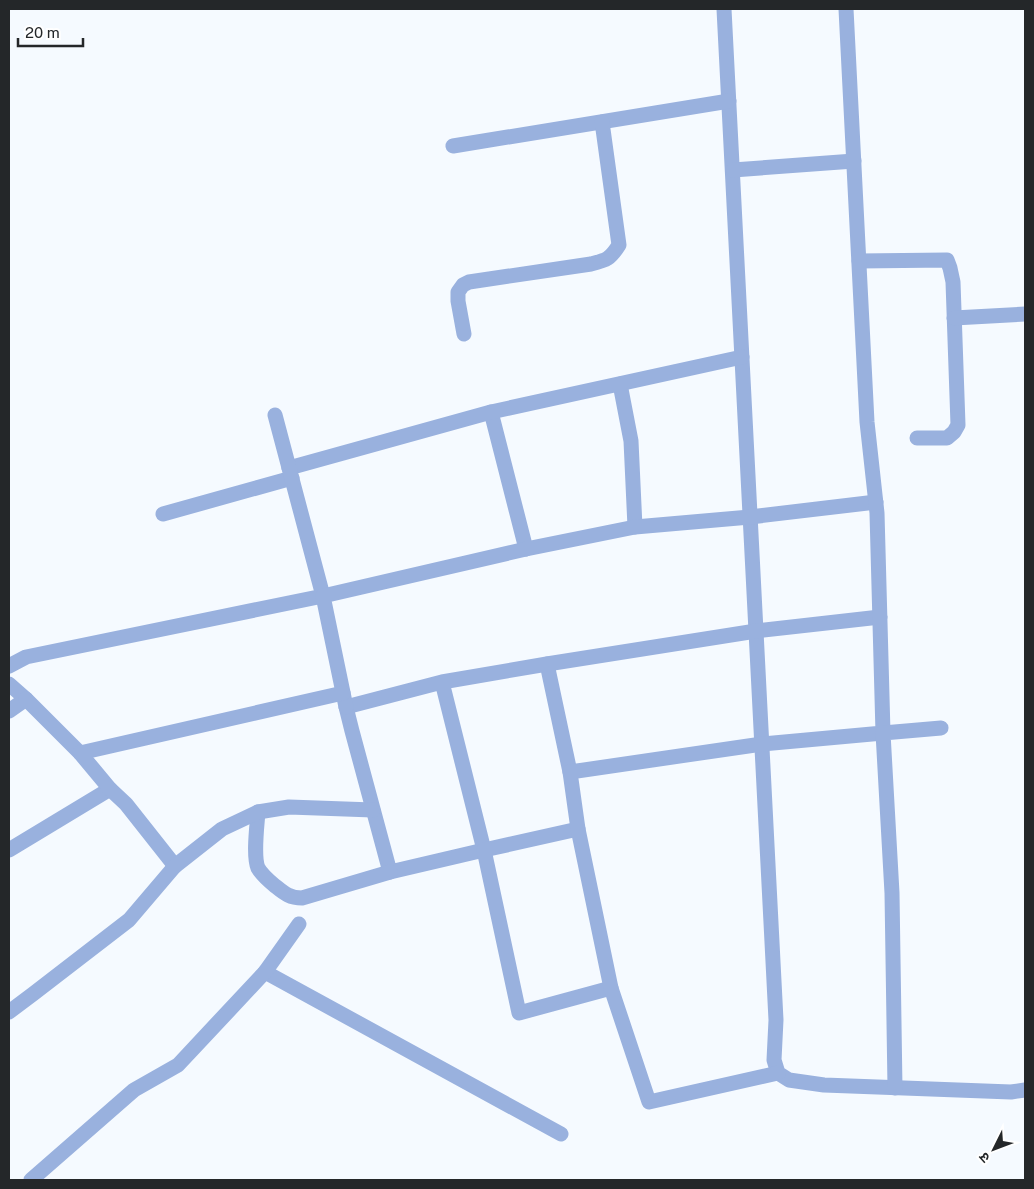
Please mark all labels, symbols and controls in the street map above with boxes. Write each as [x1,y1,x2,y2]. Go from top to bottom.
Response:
scale bar [18,15,82,47]
text: 20 m [25,24,60,41]
north arrow [969,1124,1019,1174]
text: उ [975,1149,993,1166]

